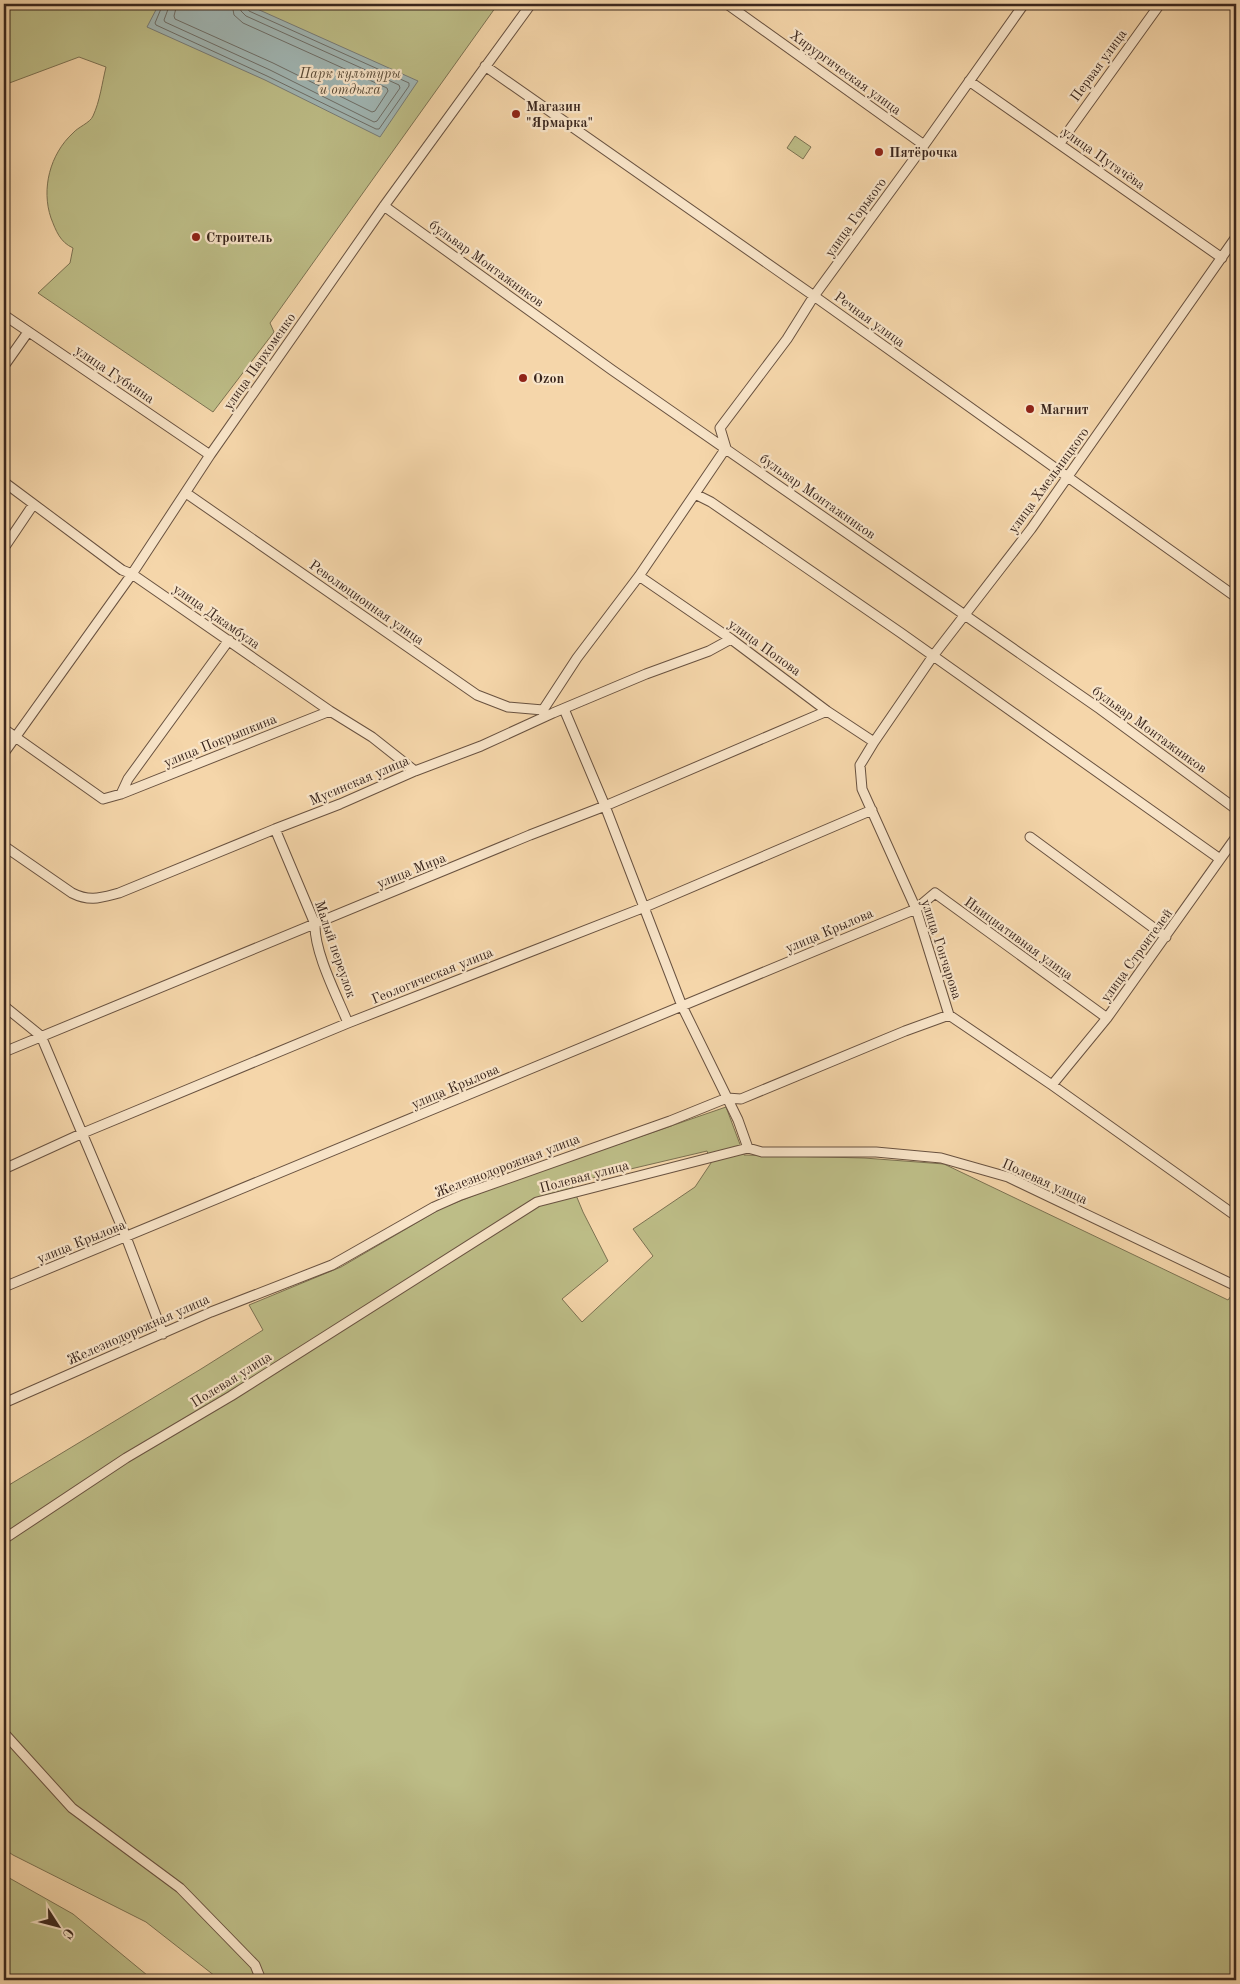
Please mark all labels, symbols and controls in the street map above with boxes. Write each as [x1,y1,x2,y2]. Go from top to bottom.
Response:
street label: Первая улица [1068,27,1130,104]
street label: Хирургическая улица [787,28,904,118]
park label: Парк культуры и отдыха [298,67,401,97]
place label: Магазин "Ярмарка" [526,100,593,130]
marker: Магазин "Ярмарка" [510,108,522,120]
street label: улица Пугачёва [1059,125,1148,193]
marker: Пятёрочка [873,146,885,158]
place label: Пятёрочка [889,146,958,160]
street label: улица Горького [822,175,889,260]
street label: бульвар Монтажников [427,218,546,310]
marker: Строитель [190,231,202,243]
place label: Строитель [206,231,272,245]
street label: Речная улица [831,290,907,350]
street label: улица Пархоменко [221,311,298,413]
street label: улица Губкина [72,343,157,406]
marker: Ozon [517,372,529,384]
place label: Ozon [533,372,564,386]
marker: Магнит [1024,403,1036,415]
place label: Магнит [1040,403,1089,417]
street label: улица Хмельницкого [1006,425,1092,536]
street label: бульвар Монтажников [757,452,878,542]
street label: Революционная улица [306,558,426,648]
street label: улица Джамбула [170,582,263,652]
street label: улица Попова [726,617,803,679]
street label: бульвар Монтажников [1090,684,1209,776]
street label: улица Покрышкина [162,712,279,770]
street label: Мусинская улица [307,754,411,808]
street label: улица Мира [375,851,448,891]
street label: Инициативная улица [961,895,1075,983]
street label: улица Гончарова [918,898,964,1001]
street label: Малый переулок [312,899,358,1000]
street label: улица Крылова [783,906,875,956]
street label: улица Строителей [1098,906,1175,1005]
street label: Геологическая улица [370,945,495,1007]
street label: улица Крылова [409,1062,501,1112]
street label: Железнодорожная улица [433,1132,582,1200]
street label: Полевая улица [1000,1157,1090,1207]
street label: Полевая улица [538,1158,631,1196]
street label: улица Крылова [35,1218,128,1266]
street label: Железнодорожная улица [65,1292,212,1368]
street label: Полевая улица [189,1349,274,1410]
north arrow [32,1902,82,1952]
text: С [59,1925,76,1941]

